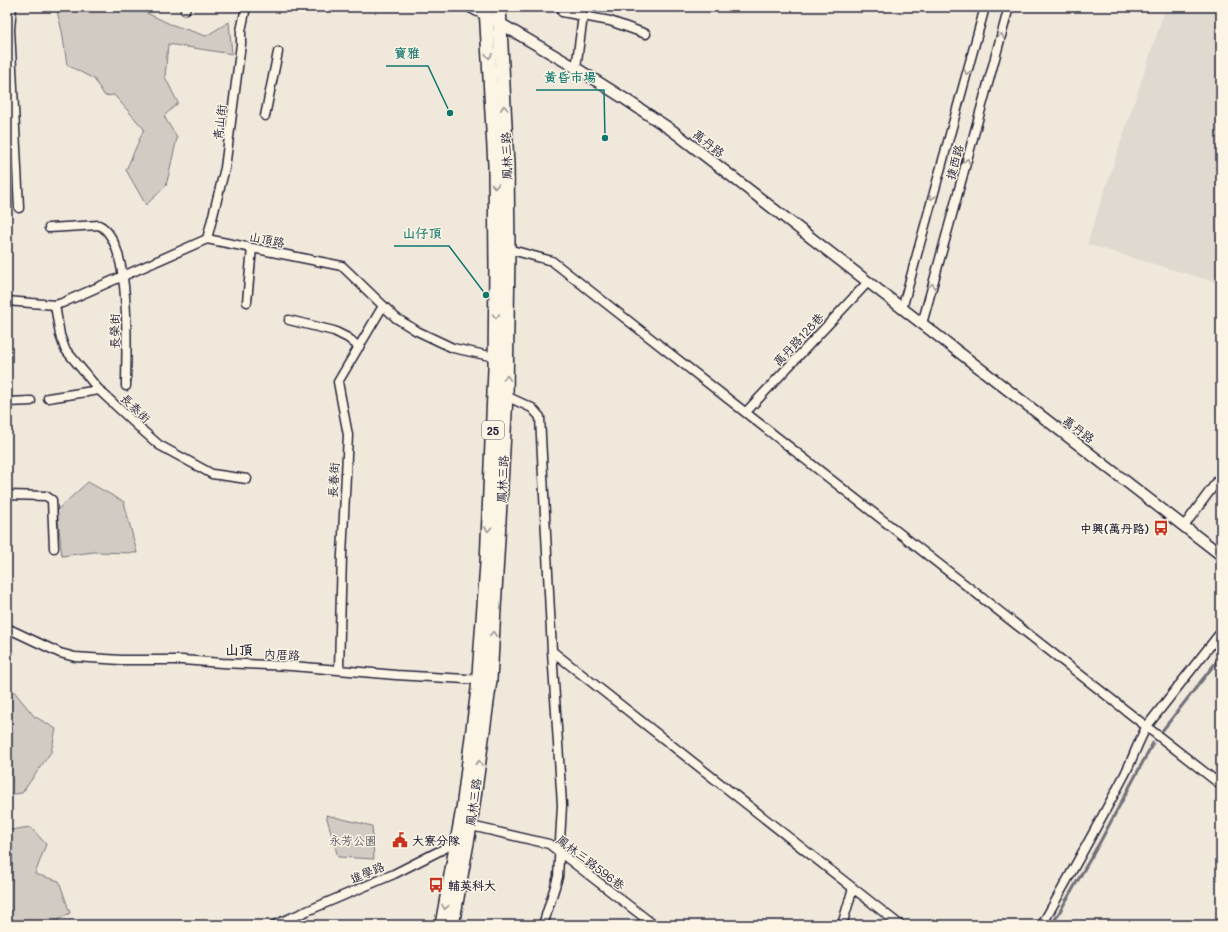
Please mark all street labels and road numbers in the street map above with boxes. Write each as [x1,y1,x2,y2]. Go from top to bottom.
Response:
street label: 青山街 [209,103,229,141]
street label: 萬丹路 [690,126,728,160]
street label: 鳳林三路 [497,132,515,180]
street label: 捷西路 [942,143,966,181]
street label: 山頂路 [248,228,286,250]
street label: 萬丹路128巷 [769,309,827,369]
street label: 長榮街 [106,313,122,349]
street label: 長泰街 [117,390,155,426]
street label: 萬丹路 [1060,412,1098,446]
road number: 25 [482,421,504,439]
street label: 鳳林三路 [493,455,511,503]
street label: 長春街 [324,462,342,498]
street label: 內厝路 [264,645,300,663]
street label: 鳳林三路 [462,777,484,827]
street label: 鳳林三路596巷 [554,831,628,893]
street label: 進學路 [347,858,387,886]

